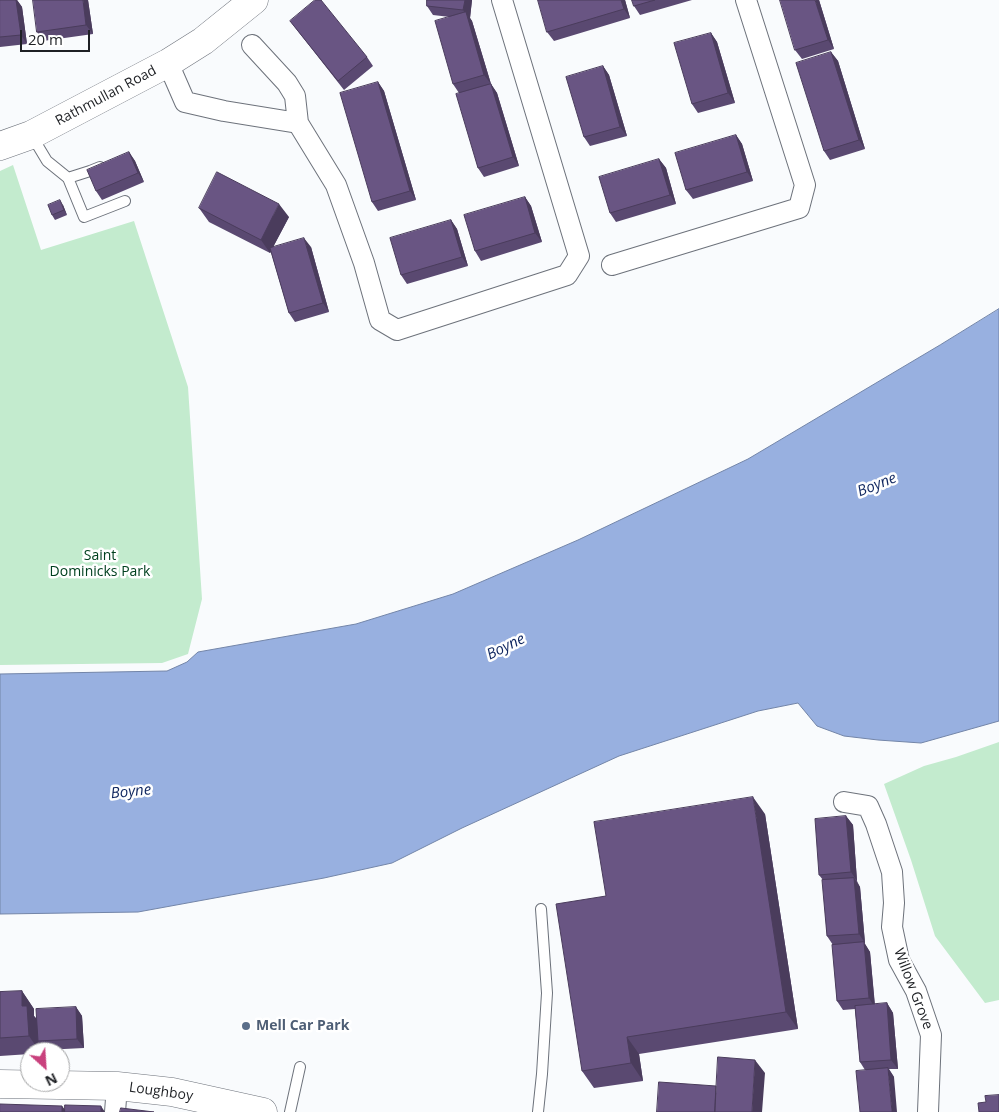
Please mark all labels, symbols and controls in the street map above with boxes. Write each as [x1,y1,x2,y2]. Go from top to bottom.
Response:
scale bar [22,20,92,52]
text: 20 m [28,29,63,49]
street label: Rathmullan Road [53,62,159,130]
water label: Boyne [855,469,899,501]
park label: Saint Dominicks Park [50,548,150,580]
water label: Boyne [484,630,528,664]
water label: Boyne [110,781,152,803]
street label: Willow Grove [890,946,936,1032]
place label: Mell Car Park [256,1018,349,1034]
marker: Mell Car Park [240,1020,252,1032]
north arrow [20,1042,70,1092]
text: N [42,1069,61,1091]
street label: Loughboy [128,1079,194,1105]

